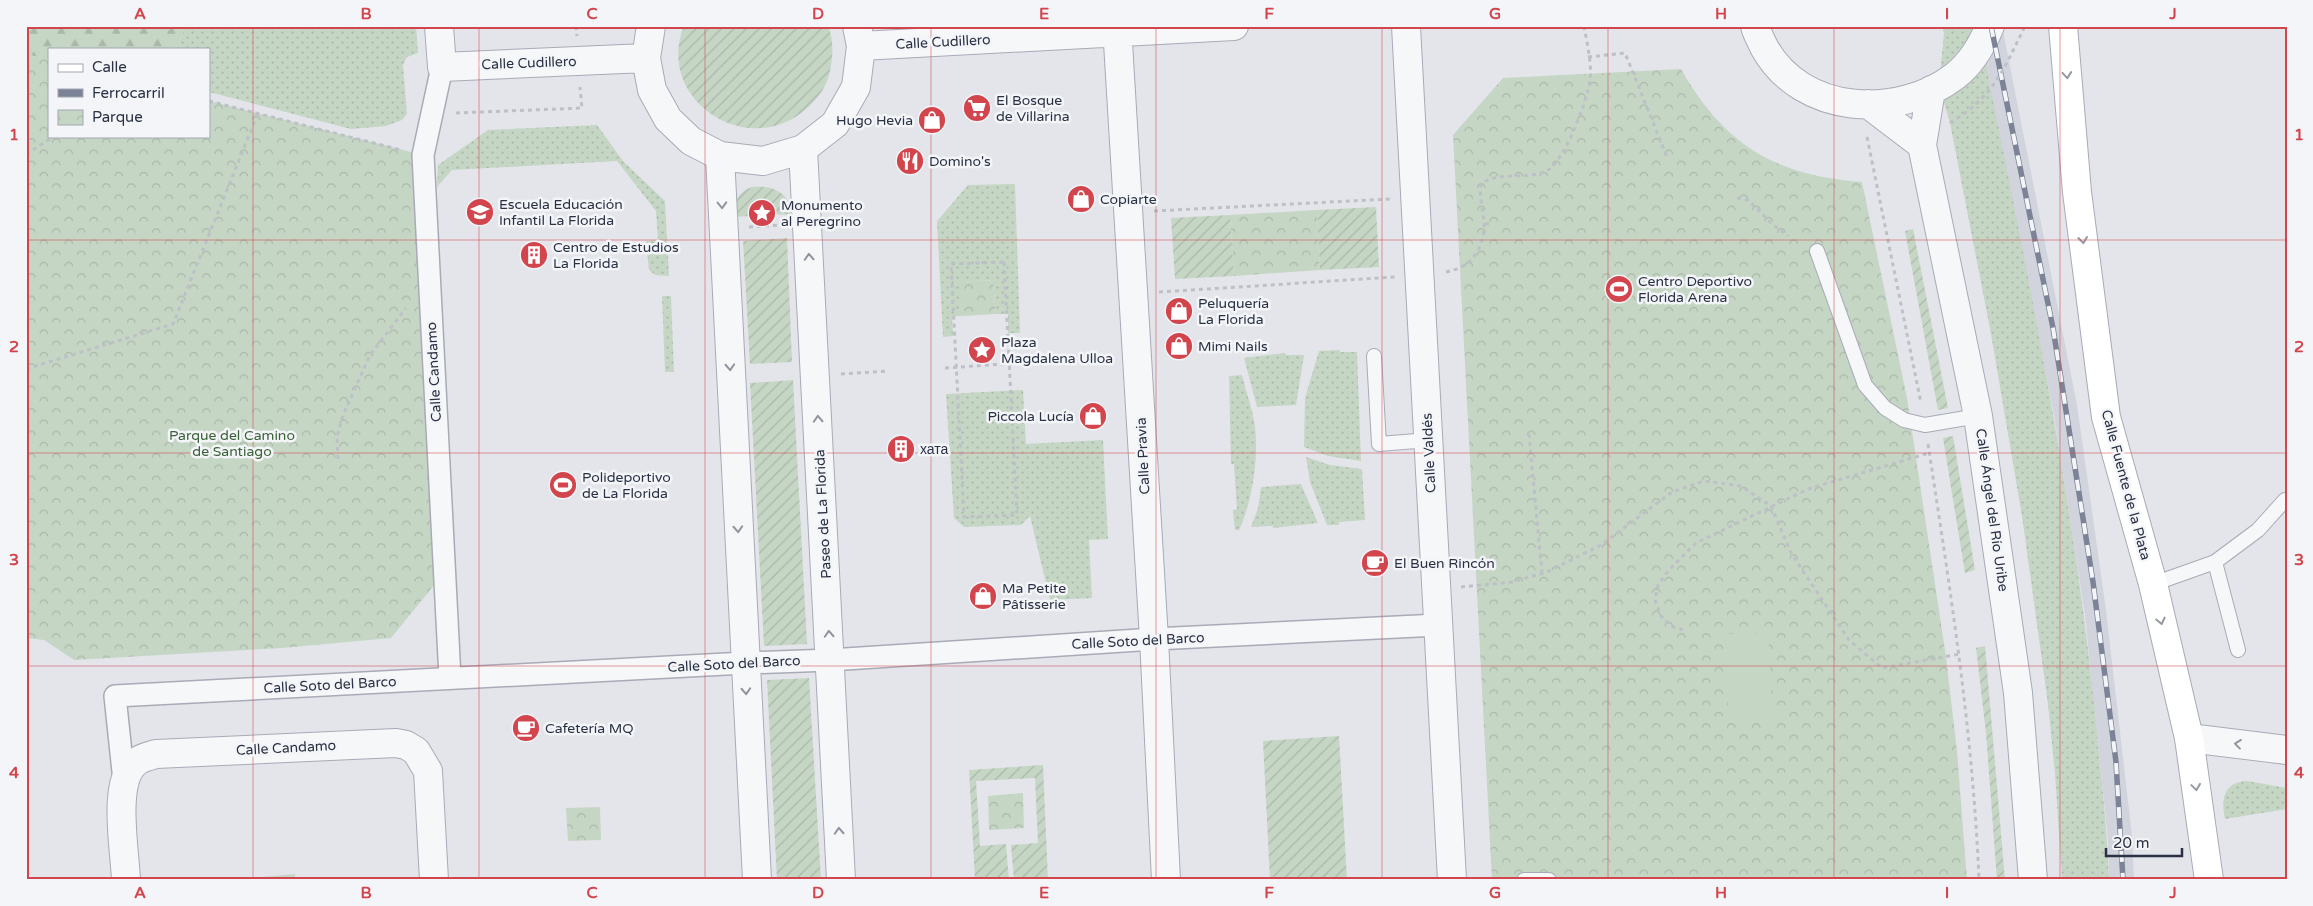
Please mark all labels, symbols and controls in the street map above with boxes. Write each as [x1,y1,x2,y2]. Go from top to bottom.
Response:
text: A [134,4,146,24]
text: B [360,4,372,24]
text: C [586,4,598,24]
text: D [812,4,824,24]
text: E [1039,4,1049,24]
text: F [1264,4,1274,24]
text: G [1489,4,1501,24]
text: H [1715,4,1727,24]
text: I [1945,4,1949,24]
text: J [2168,4,2177,24]
street label: Calle Cudillero [895,31,991,53]
legend [48,48,210,138]
street label: Calle Cudillero [481,53,577,73]
text: Calle [92,58,127,76]
one-way arrow [2061,71,2072,79]
text: Ferrocarril [92,84,165,102]
place label: El Bosque de Villarina [996,92,1070,125]
supermarket icon: El Bosque de Villarina [962,93,992,123]
shop icon: Hugo Hevia [917,105,947,135]
text: Parque [92,108,143,126]
place label: Hugo Hevia [836,112,913,129]
text: 1 [9,125,19,145]
text: 1 [2294,125,2304,145]
restaurant icon: Domino's [895,146,925,176]
place label: Domino's [929,153,991,170]
shop icon: Copiarte [1066,184,1096,214]
place label: Copiarte [1100,191,1157,208]
place label: Escuela Educación Infantil La Florida [499,196,623,229]
school or university icon: Escuela Educación Infantil La Florida [465,197,495,227]
place label: Monumento al Peregrino [781,197,863,230]
place icon: Monumento al Peregrino [747,198,777,228]
one-way arrow [717,201,728,209]
one-way arrow [2077,236,2088,244]
place label: Centro de Estudios La Florida [553,239,679,272]
building icon: Centro de Estudios La Florida [519,240,549,270]
one-way arrow [803,253,814,261]
place label: Centro Deportivo Florida Arena [1638,273,1752,306]
sports icon: Centro Deportivo Florida Arena [1604,274,1634,304]
place label: Peluquería La Florida [1198,295,1269,328]
shop icon: Peluquería La Florida [1164,296,1194,326]
street label: Calle Candamo [423,321,445,423]
shop icon: Mimi Nails [1164,331,1194,361]
place label: Plaza Magdalena Ulloa [1001,334,1113,367]
place icon: Plaza Magdalena Ulloa [967,335,997,365]
text: 2 [9,337,19,357]
text: 2 [2294,337,2304,357]
place label: Mimi Nails [1198,338,1268,355]
one-way arrow [725,363,736,371]
shop icon: Piccola Lucía [1078,401,1108,431]
place label: Piccola Lucía [987,408,1074,425]
street label: Calle Fuente de la Plata [2098,408,2154,562]
street label: Calle Valdés [1418,412,1440,493]
one-way arrow [812,415,823,423]
street label: Calle Pravia [1132,417,1154,495]
park label: Parque del Camino de Santiago [169,427,295,460]
street label: Calle Ángel del Río Uribe [1972,427,2012,593]
building icon: хата [886,434,916,464]
place label: хата [920,441,949,458]
street label: Paseo de La Florida [811,449,835,579]
place label: Polideportivo de La Florida [582,469,671,502]
sports icon: Polideportivo de La Florida [548,470,578,500]
one-way arrow [733,525,744,533]
cafe icon: El Buen Rincón [1360,548,1390,578]
text: 3 [9,550,19,570]
text: 3 [2294,550,2304,570]
place label: El Buen Rincón [1394,555,1495,572]
place label: Ma Petite Pâtisserie [1002,580,1066,613]
shop icon: Ma Petite Pâtisserie [968,581,998,611]
one-way arrow [2155,617,2166,625]
street label: Calle Soto del Barco [1071,629,1205,653]
one-way arrow [823,630,834,638]
street label: Calle Soto del Barco [667,652,801,676]
street label: Calle Soto del Barco [263,673,397,697]
one-way arrow [741,688,752,696]
cafe icon: Cafetería MQ [511,713,541,743]
place label: Cafetería MQ [545,720,634,737]
street label: Calle Candamo [235,737,337,759]
one-way arrow [2234,739,2242,750]
text: 4 [9,763,19,783]
text: 4 [2294,763,2304,783]
one-way arrow [2190,783,2201,791]
scale bar [2106,826,2182,858]
one-way arrow [833,827,844,835]
text: 20 m [2113,834,2150,852]
text: A [134,883,146,903]
text: B [360,883,372,903]
text: C [586,883,598,903]
text: D [812,883,824,903]
text: E [1039,883,1049,903]
text: F [1264,883,1274,903]
text: G [1489,883,1501,903]
text: H [1715,883,1727,903]
text: I [1945,883,1949,903]
text: J [2168,883,2177,903]

